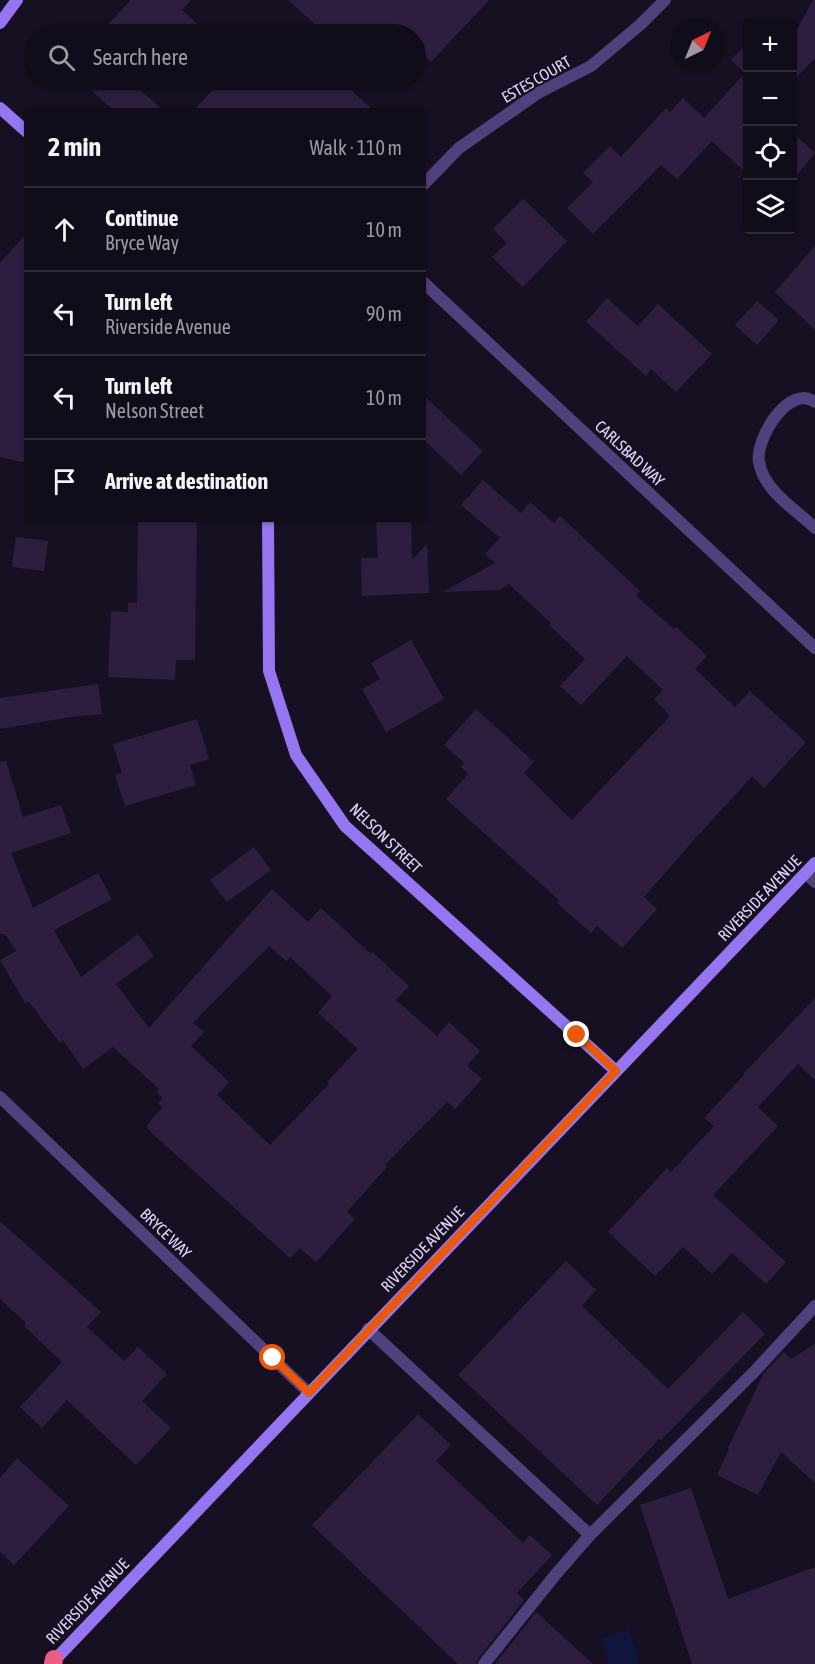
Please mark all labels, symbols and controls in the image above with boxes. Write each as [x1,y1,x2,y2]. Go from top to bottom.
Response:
north arrow [671,18,725,72]
map controls [743,18,797,234]
button: + [743,18,797,72]
search box [24,24,426,90]
icon: search [45,41,78,74]
text: Search here [93,44,188,70]
street label: ESTES COURT [498,52,574,106]
button: − [743,72,797,126]
button: locate [743,126,797,180]
text: 2 min [48,132,101,162]
text: Walk · 110 m [310,136,402,159]
button: layers [743,180,797,234]
text: Continue [105,205,179,231]
icon: ahead [48,213,81,246]
text: 10 m [366,218,402,241]
text: Bryce Way [105,231,179,254]
text: Turn left [105,289,172,315]
icon: left [48,297,81,330]
text: 90 m [366,302,402,325]
text: Riverside Avenue [105,315,231,338]
text: Turn left [105,373,172,399]
icon: left [48,381,81,414]
text: 10 m [366,386,402,409]
text: Nelson Street [105,399,204,422]
street label: CARLSBAD WAY [592,416,669,490]
icon: arrive [48,465,81,498]
text: Arrive at destination [105,468,268,494]
street label: NELSON STREET [346,799,426,877]
street label: RIVERSIDE AVENUE [714,852,804,944]
route end [563,1021,589,1047]
street label: RIVERSIDE AVENUE [377,1203,467,1295]
street label: BRYCE WAY [137,1204,196,1262]
route start [259,1344,285,1370]
street label: RIVERSIDE AVENUE [42,1555,132,1647]

